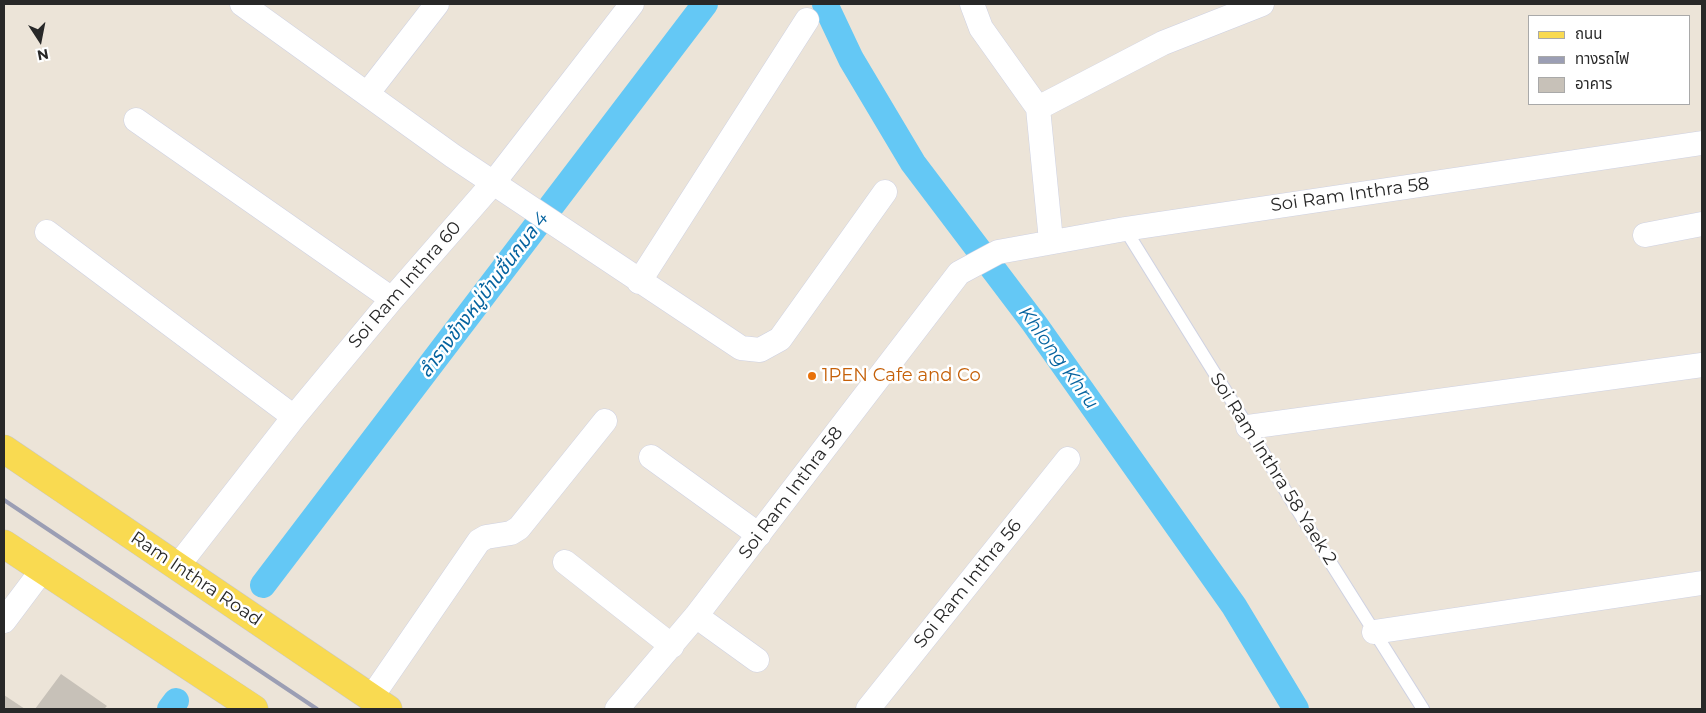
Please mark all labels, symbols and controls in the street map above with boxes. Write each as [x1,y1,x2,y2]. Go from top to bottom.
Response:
north arrow [15,15,65,65]
legend [1528,15,1691,105]
text: ถนน [1575,24,1602,43]
text: N [36,45,50,65]
text: ทางรถไฟ [1575,49,1629,68]
text: อาคาร [1575,74,1612,93]
street label: Soi Ram Inthra 58 [1269,173,1431,217]
water label: ลำรางข้างหมู่บ้านชื่นกมล 4 [414,208,554,382]
street label: Soi Ram Inthra 60 [344,217,466,353]
water label: Khlong Khru [1013,302,1103,414]
place label: 1PEN Cafe and Co [822,365,981,387]
street label: Soi Ram Inthra 58 Yaek 2 [1205,369,1341,569]
marker: 1PEN Cafe and Co [806,370,818,382]
street label: Soi Ram Inthra 58 [734,423,848,563]
street label: Soi Ram Inthra 56 [909,515,1027,653]
street label: Ram Inthra Road [126,527,266,631]

